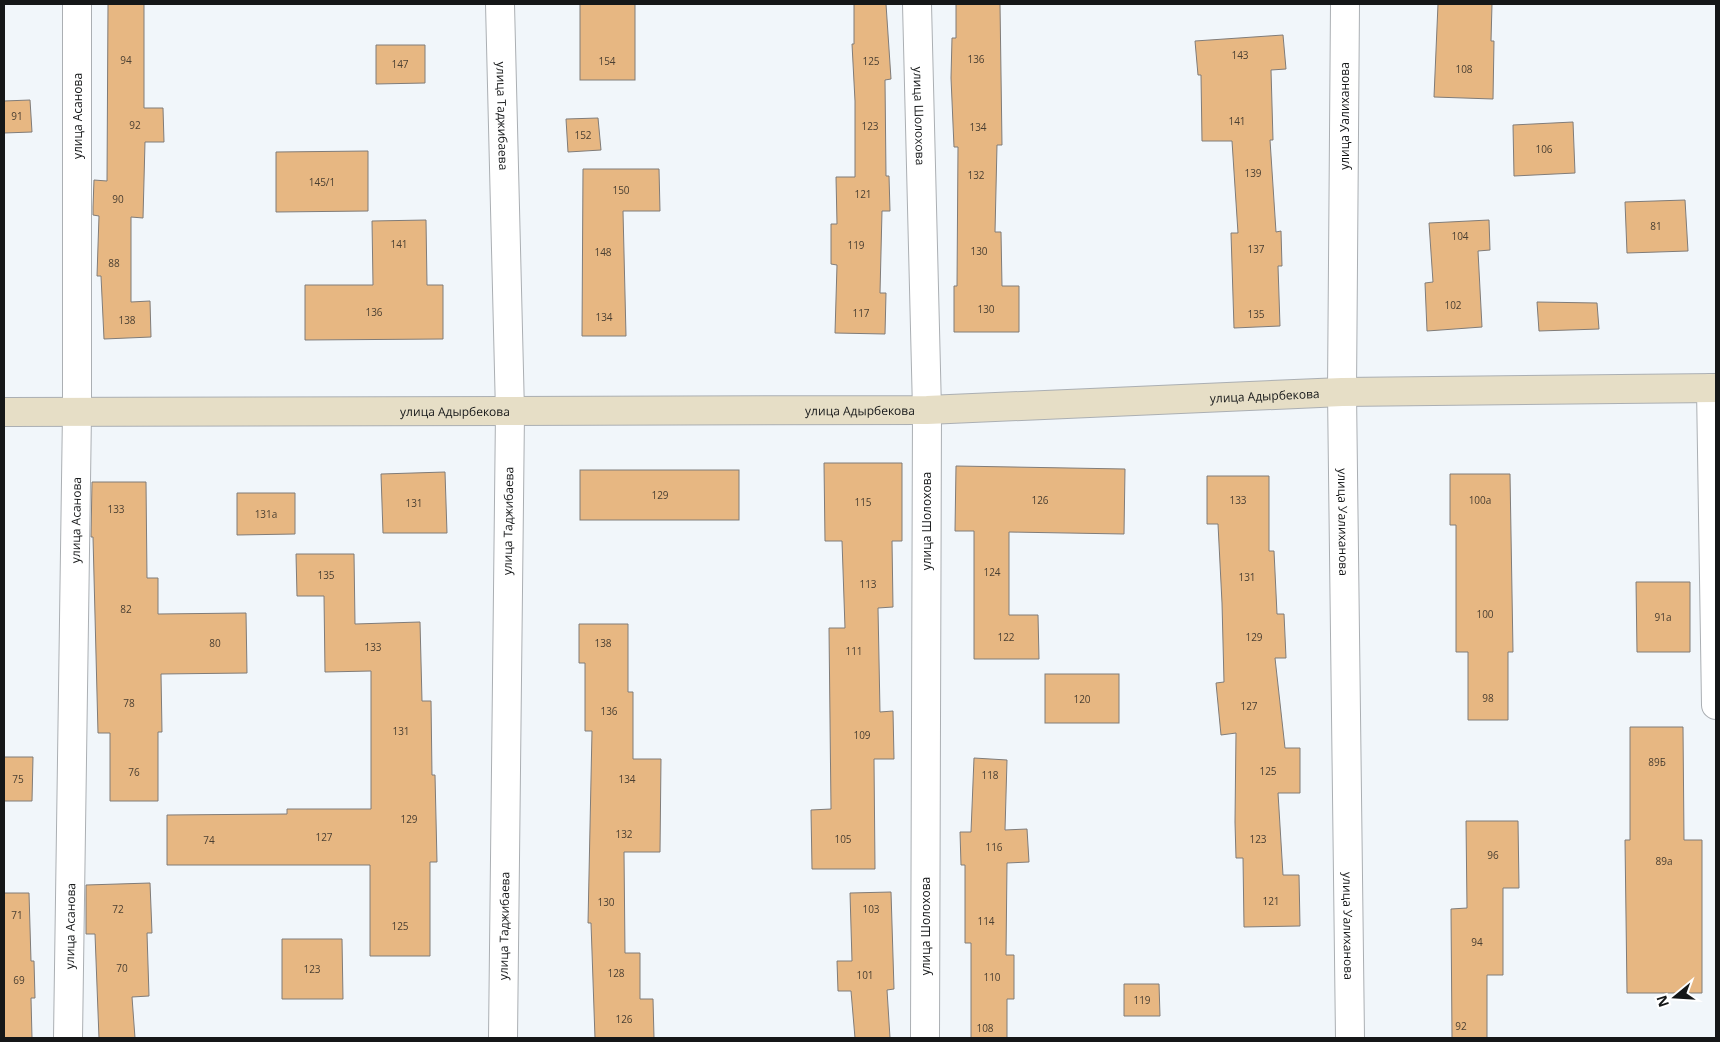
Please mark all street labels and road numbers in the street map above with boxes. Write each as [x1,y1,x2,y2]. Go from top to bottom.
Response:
street label: улица Таджибаева [493,61,513,170]
street label: улица Уалиханова [1336,62,1353,170]
street label: улица Шолохова [910,66,929,165]
street label: улица Асанова [69,73,86,159]
street label: улица Адырбекова [1209,384,1320,406]
street label: улица Адырбекова [400,402,510,420]
street label: улица Адырбекова [805,402,915,419]
street label: улица Таджибаева [499,467,517,575]
street label: улица Уалиханова [1334,468,1353,576]
street label: улица Шолохова [918,472,935,570]
street label: улица Асанова [66,477,85,563]
street label: улица Таджибаева [495,872,513,980]
street label: улица Уалиханова [1339,872,1358,980]
street label: улица Шолохова [917,877,934,975]
street label: улица Асанова [60,883,79,969]

